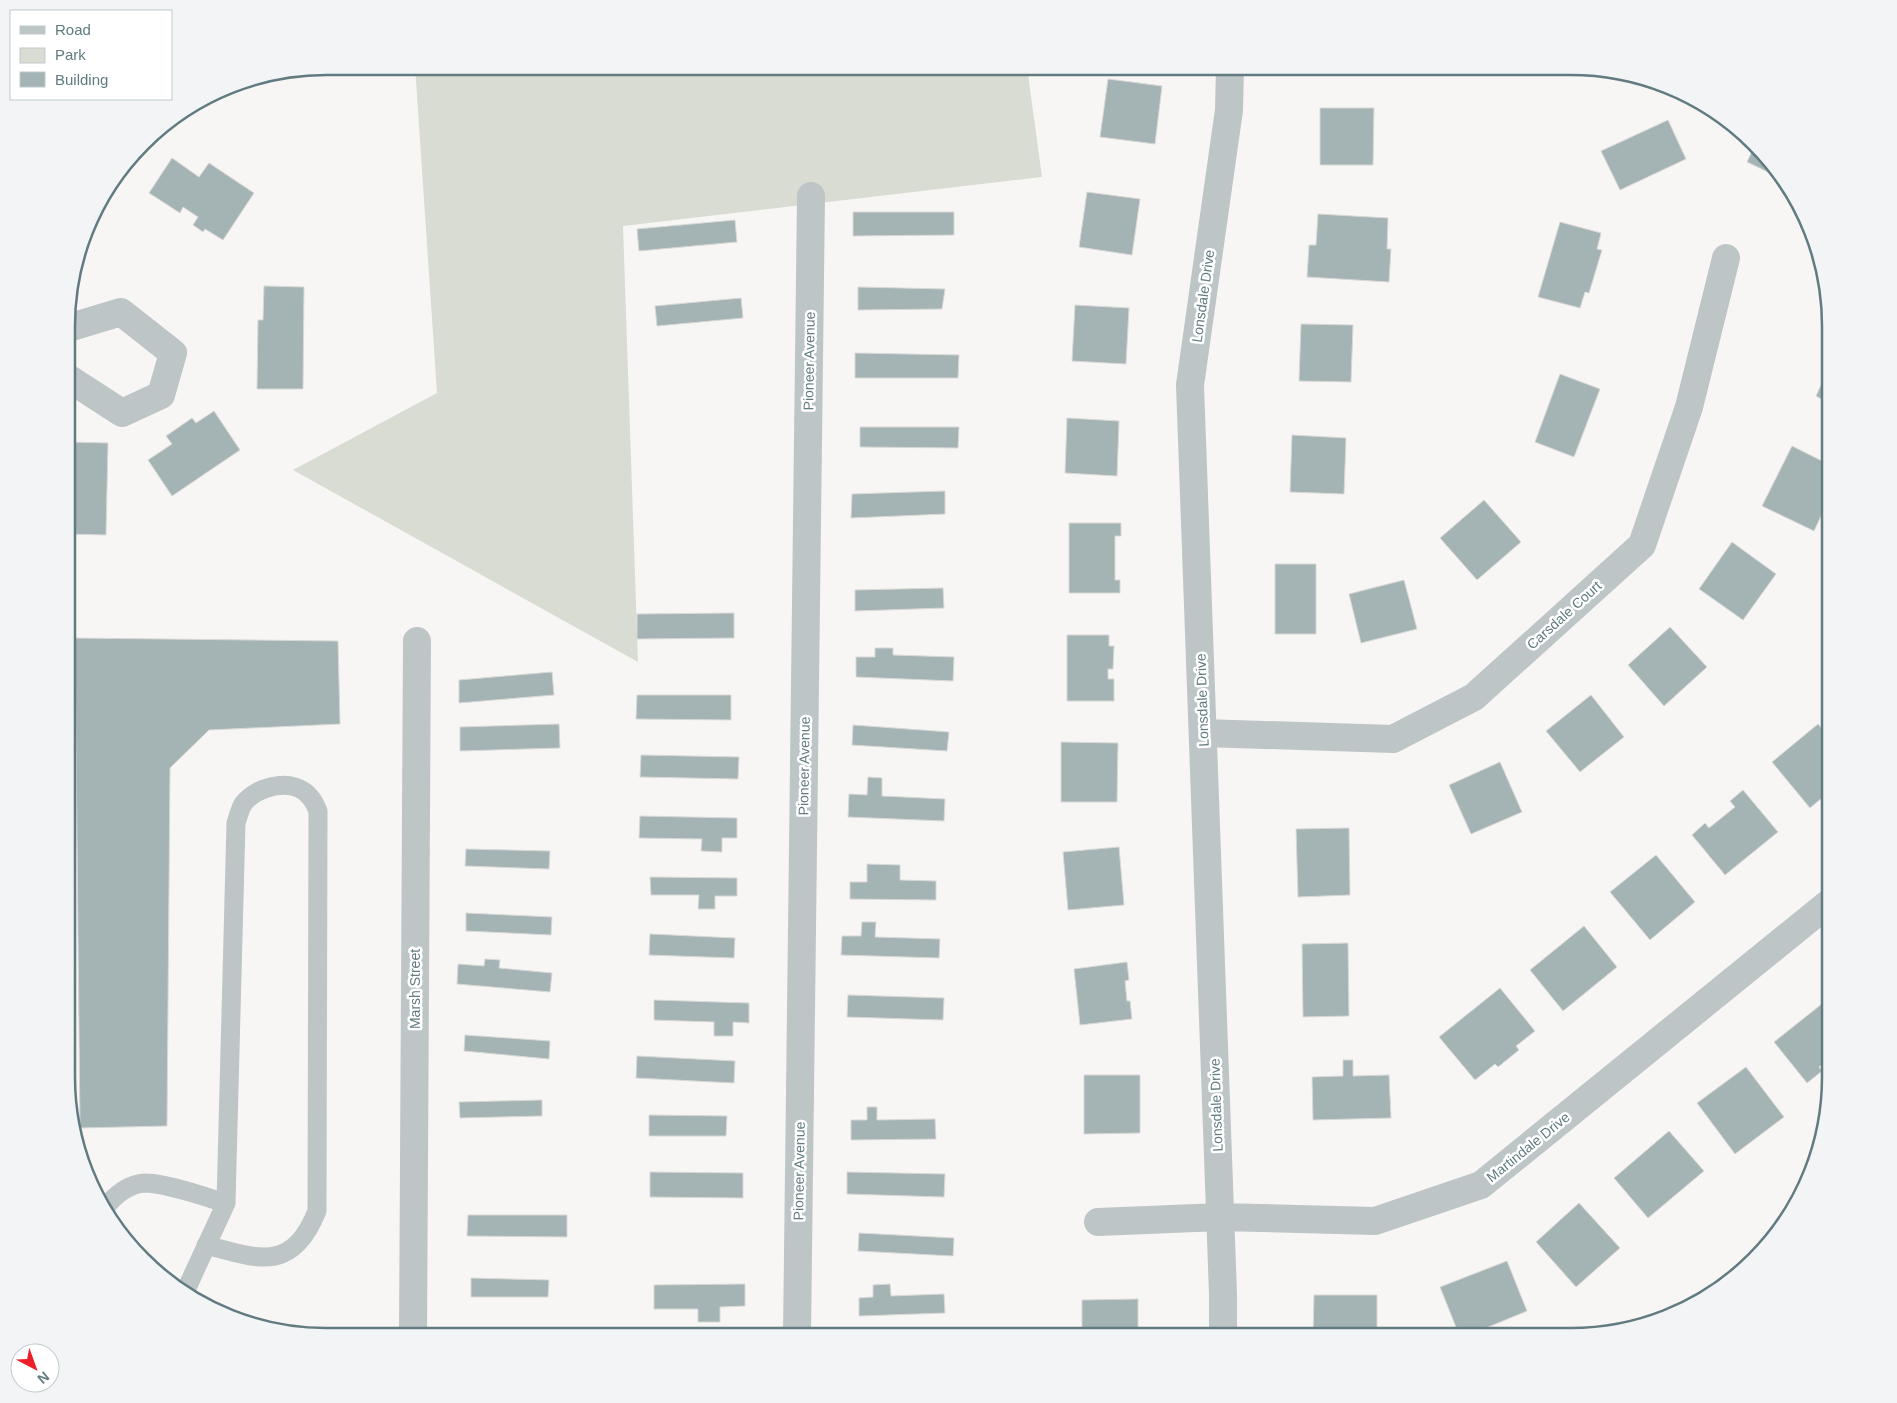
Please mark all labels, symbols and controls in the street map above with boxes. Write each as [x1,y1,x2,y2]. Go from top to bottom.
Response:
legend [10,10,172,100]
text: Road [55,21,91,38]
text: Park [55,46,86,63]
text: Building [55,71,108,88]
street label: Lonsdale Drive [1189,248,1217,343]
street label: Pioneer Avenue [800,311,818,410]
street label: Carsdale Court [1524,577,1604,652]
street label: Lonsdale Drive [1192,653,1212,747]
street label: Pioneer Avenue [795,716,813,815]
street label: Marsh Street [407,949,423,1029]
street label: Lonsdale Drive [1206,1058,1226,1152]
street label: Martindale Drive [1483,1109,1573,1185]
street label: Pioneer Avenue [790,1121,808,1220]
north arrow [10,1343,60,1393]
text: N [34,1368,53,1387]

